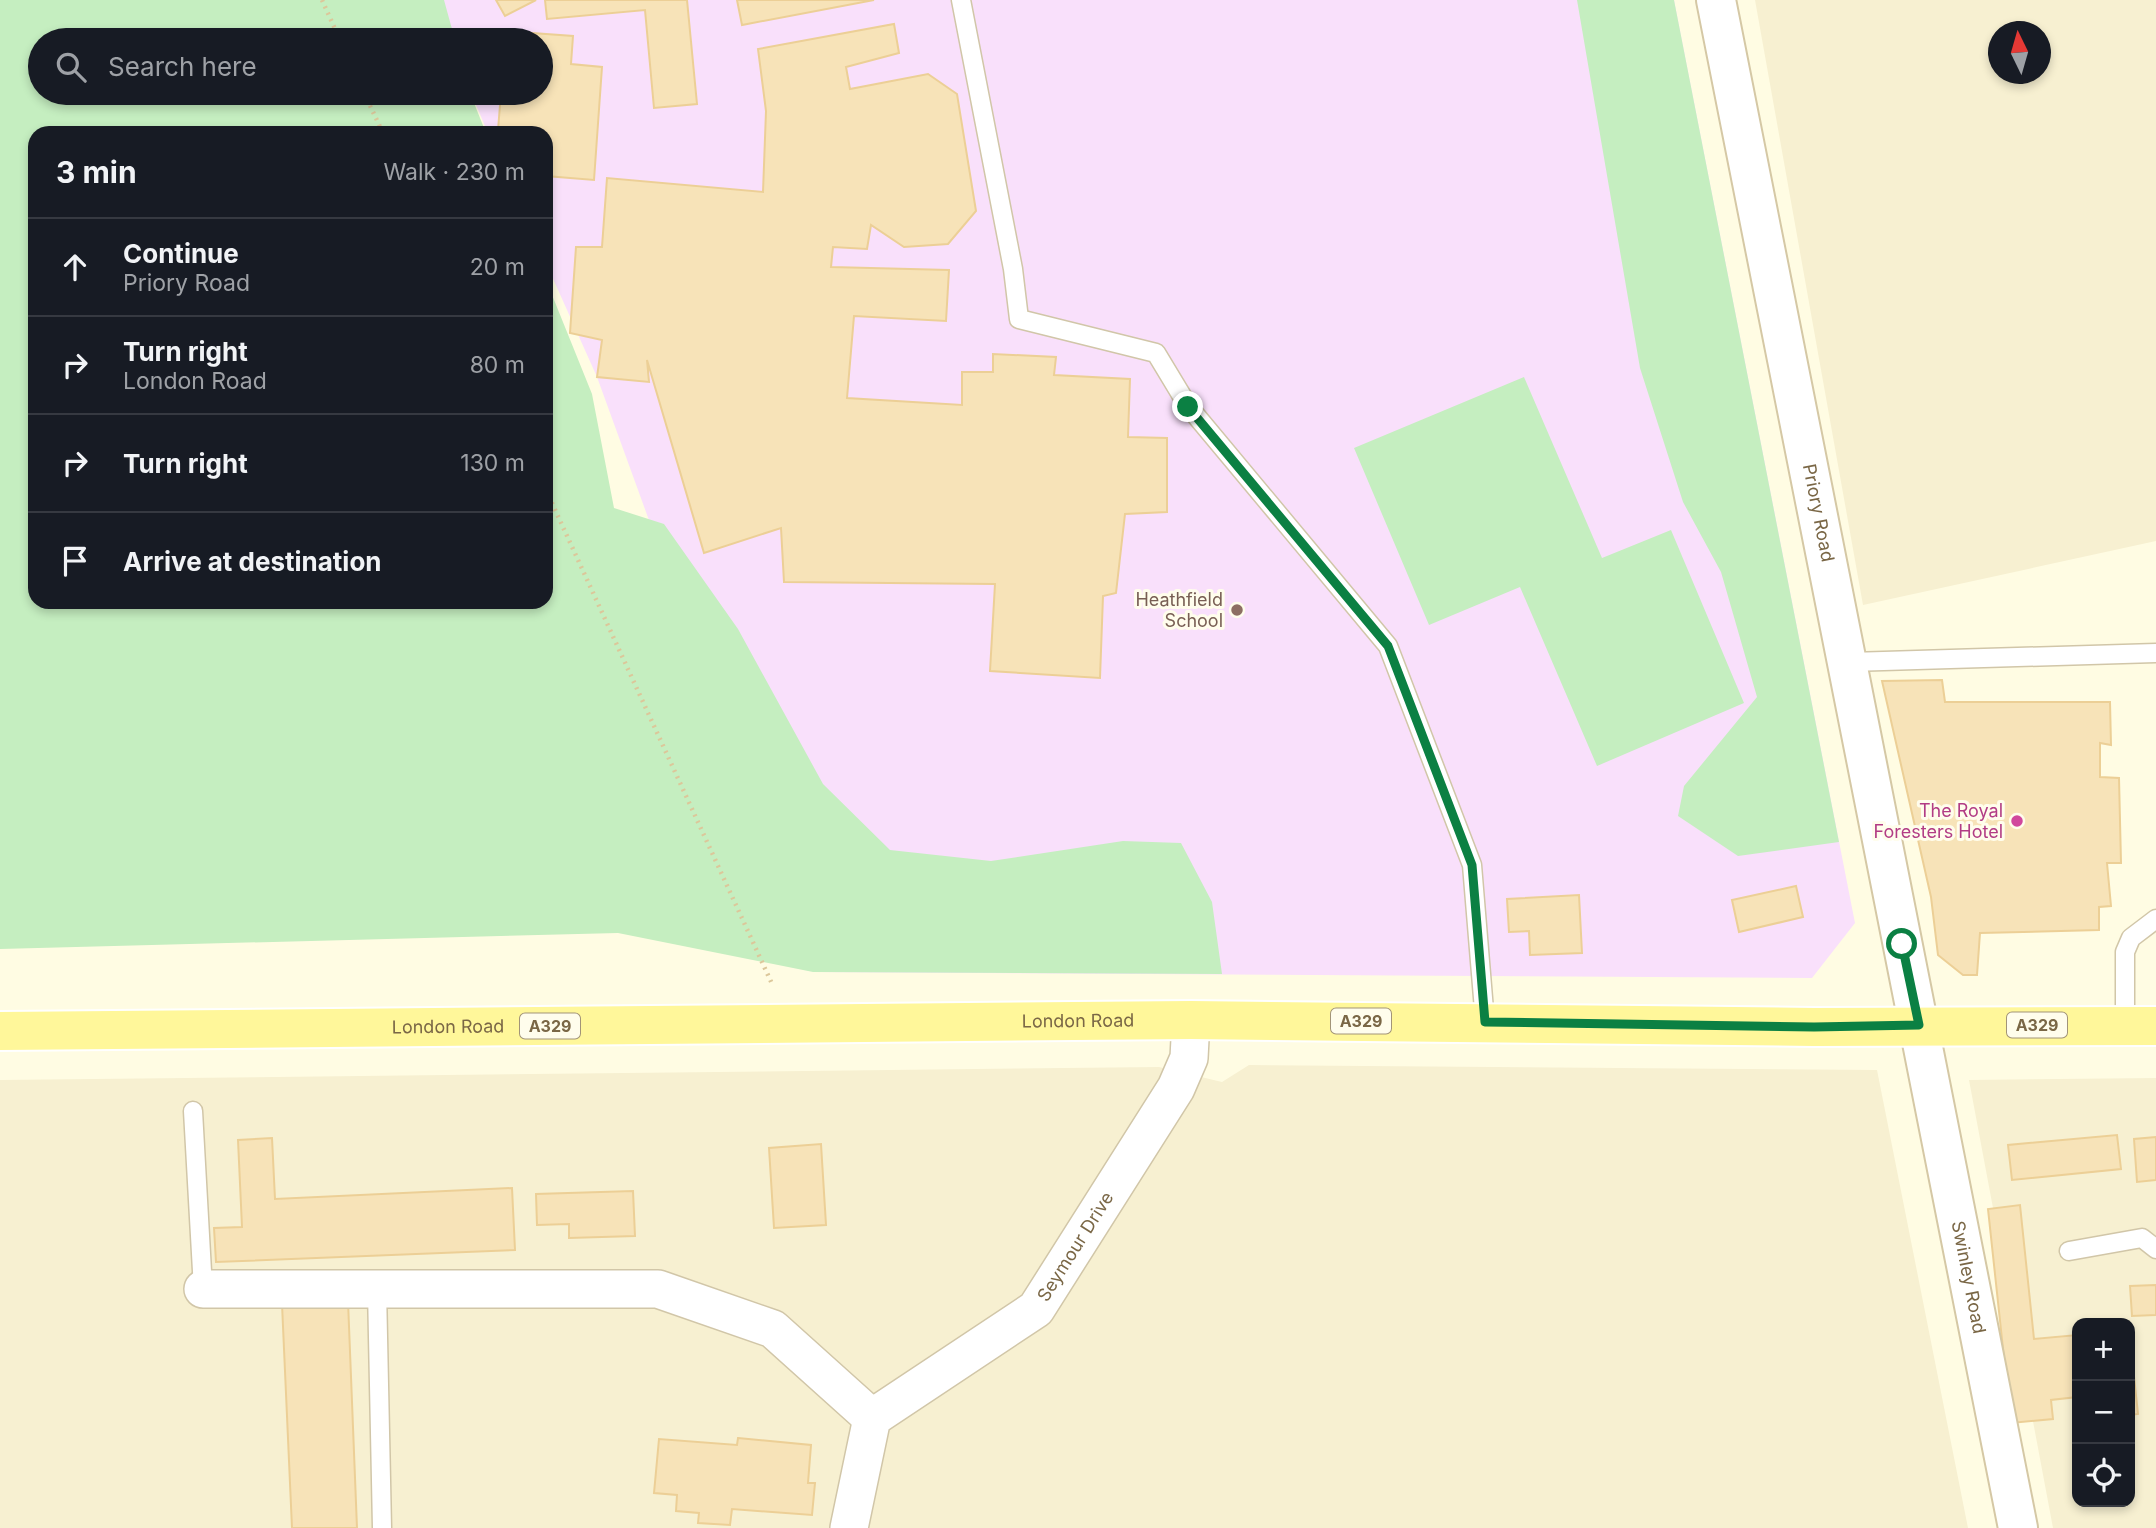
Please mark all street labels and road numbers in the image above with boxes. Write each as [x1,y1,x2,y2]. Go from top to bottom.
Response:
street label: Priory Road [1799,462,1839,564]
road number: A329 [1331,1009,1391,1034]
street label: London Road [1022,1010,1134,1032]
road number: A329 [2007,1012,2067,1037]
road number: A329 [520,1014,580,1038]
street label: London Road [392,1015,504,1037]
street label: Seymour Drive [1033,1188,1117,1305]
street label: Swinley Road [1948,1219,1990,1335]

